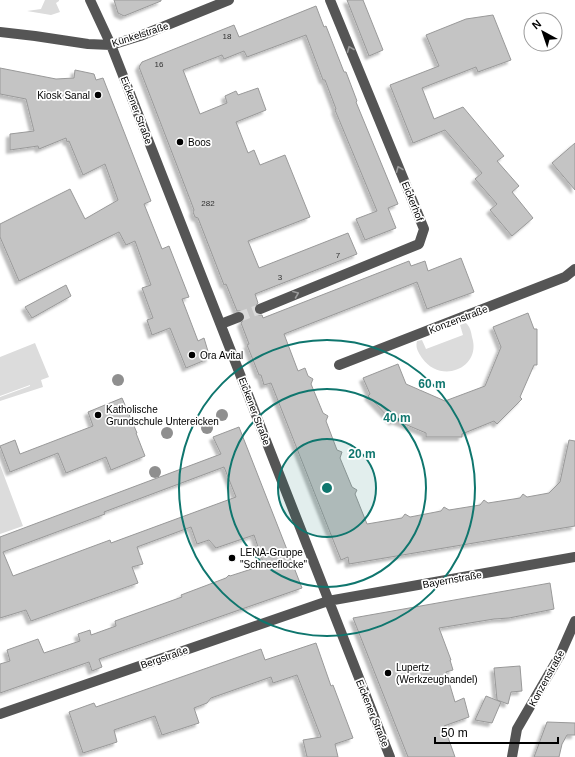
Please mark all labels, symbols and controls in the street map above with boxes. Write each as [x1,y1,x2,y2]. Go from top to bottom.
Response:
north arrow [523,12,563,52]
text: N [530,17,544,31]
street label: Künkelstraße [110,20,170,49]
house number: 18 [223,32,232,41]
one-way arrow [346,45,354,52]
house number: 16 [155,60,164,69]
street label: Eickener Straße [119,75,155,146]
place label: Kiosk Sanal [37,90,90,101]
marker: Kiosk Sanal [93,90,103,100]
marker: Boos [175,137,185,147]
place label: Boos [188,137,211,148]
one-way arrow [396,165,404,172]
street label: Eickerhof [400,180,426,223]
house number: 282 [201,199,215,208]
house number: 7 [336,251,341,260]
house number: 3 [278,273,283,282]
one-way arrow [293,291,300,299]
street label: Konzenstraße [427,303,490,336]
marker: Ora Avital [187,350,197,360]
place label: Ora Avital [200,350,243,361]
street label: Eickener Straße [237,376,273,447]
text: 60 m [418,377,446,391]
place label: Katholische Grundschule Untereicken [106,404,219,427]
marker: Katholische Grundschule Untereicken [93,410,103,420]
text: 40 m [383,411,411,425]
text: 20 m [348,447,376,461]
centre of rings [320,481,334,495]
place label: LENA-Gruppe "Schneeflocke" [240,547,308,570]
marker: LENA-Gruppe "Schneeflocke" [227,553,237,563]
street label: Bayernstraße [422,569,483,590]
street label: Bergstraße [139,644,190,671]
street label: Konzenstraße [527,648,567,708]
place label: Lupertz (Werkzeughandel) [396,662,478,685]
marker: Lupertz (Werkzeughandel) [383,668,393,678]
street label: Eickener Straße [354,678,391,749]
scale bar [435,719,558,745]
text: 50 m [441,726,468,740]

